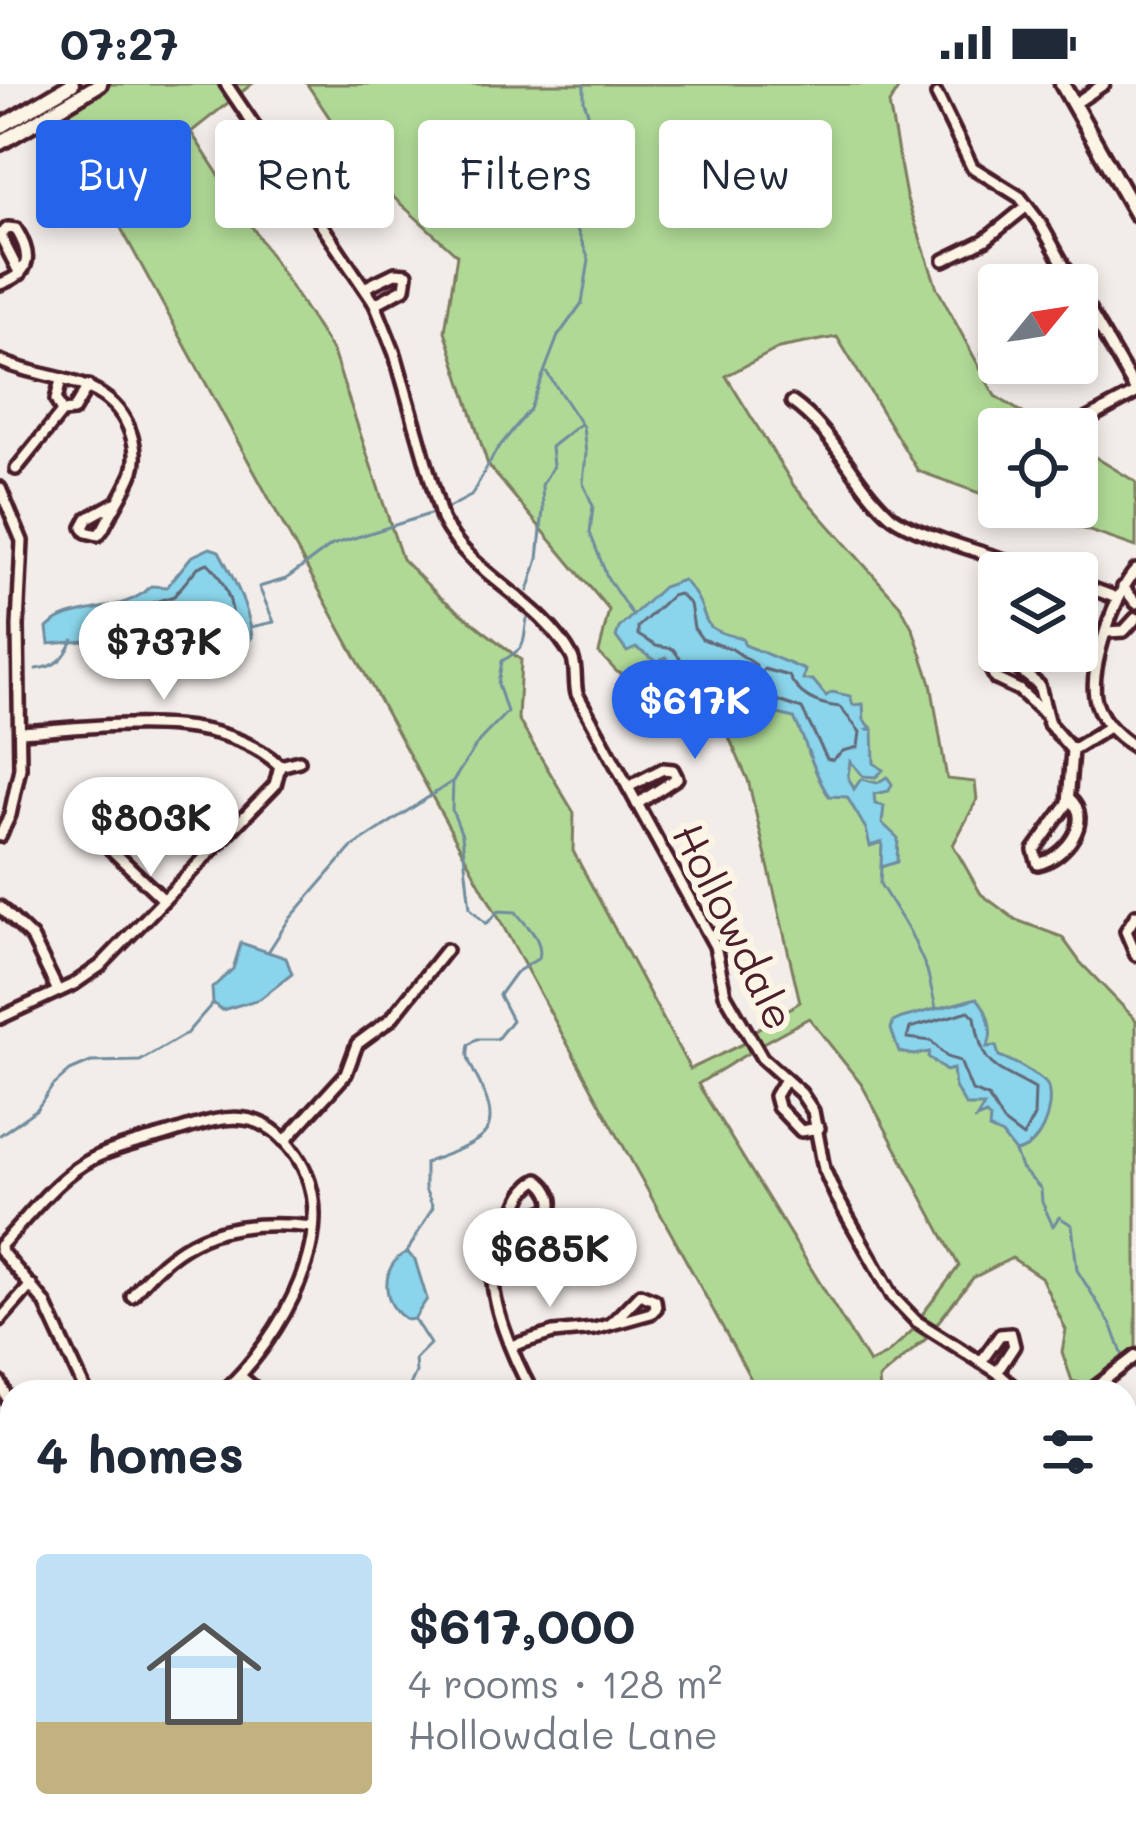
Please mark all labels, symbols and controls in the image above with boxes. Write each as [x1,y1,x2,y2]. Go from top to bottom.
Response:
text: 07:27 [60,13,179,71]
chip: Buy [36,120,191,228]
chip: Rent [215,120,394,228]
chip: Filters [418,120,635,228]
chip: New [659,120,832,228]
north arrow [978,264,1098,384]
map controls [978,264,1098,672]
button: locate [978,408,1098,528]
button: layers [978,552,1098,672]
pin: $737K [80,601,248,703]
text: $737K [106,614,222,665]
pin: $617K [611,660,779,762]
text: $617K [639,673,751,724]
pin: $803K [67,777,235,879]
text: $803K [90,790,212,841]
street label: Hollowdale [661,814,809,1038]
pin: $685K [466,1208,634,1310]
text: $685K [490,1221,610,1272]
text: 4 homes [36,1419,244,1486]
icon: filters [1035,1419,1101,1485]
text: $617,000 [408,1590,635,1657]
icon: home [132,1602,276,1746]
text: 4 rooms · 128 m² [408,1657,722,1708]
text: Hollowdale Lane [408,1708,718,1759]

